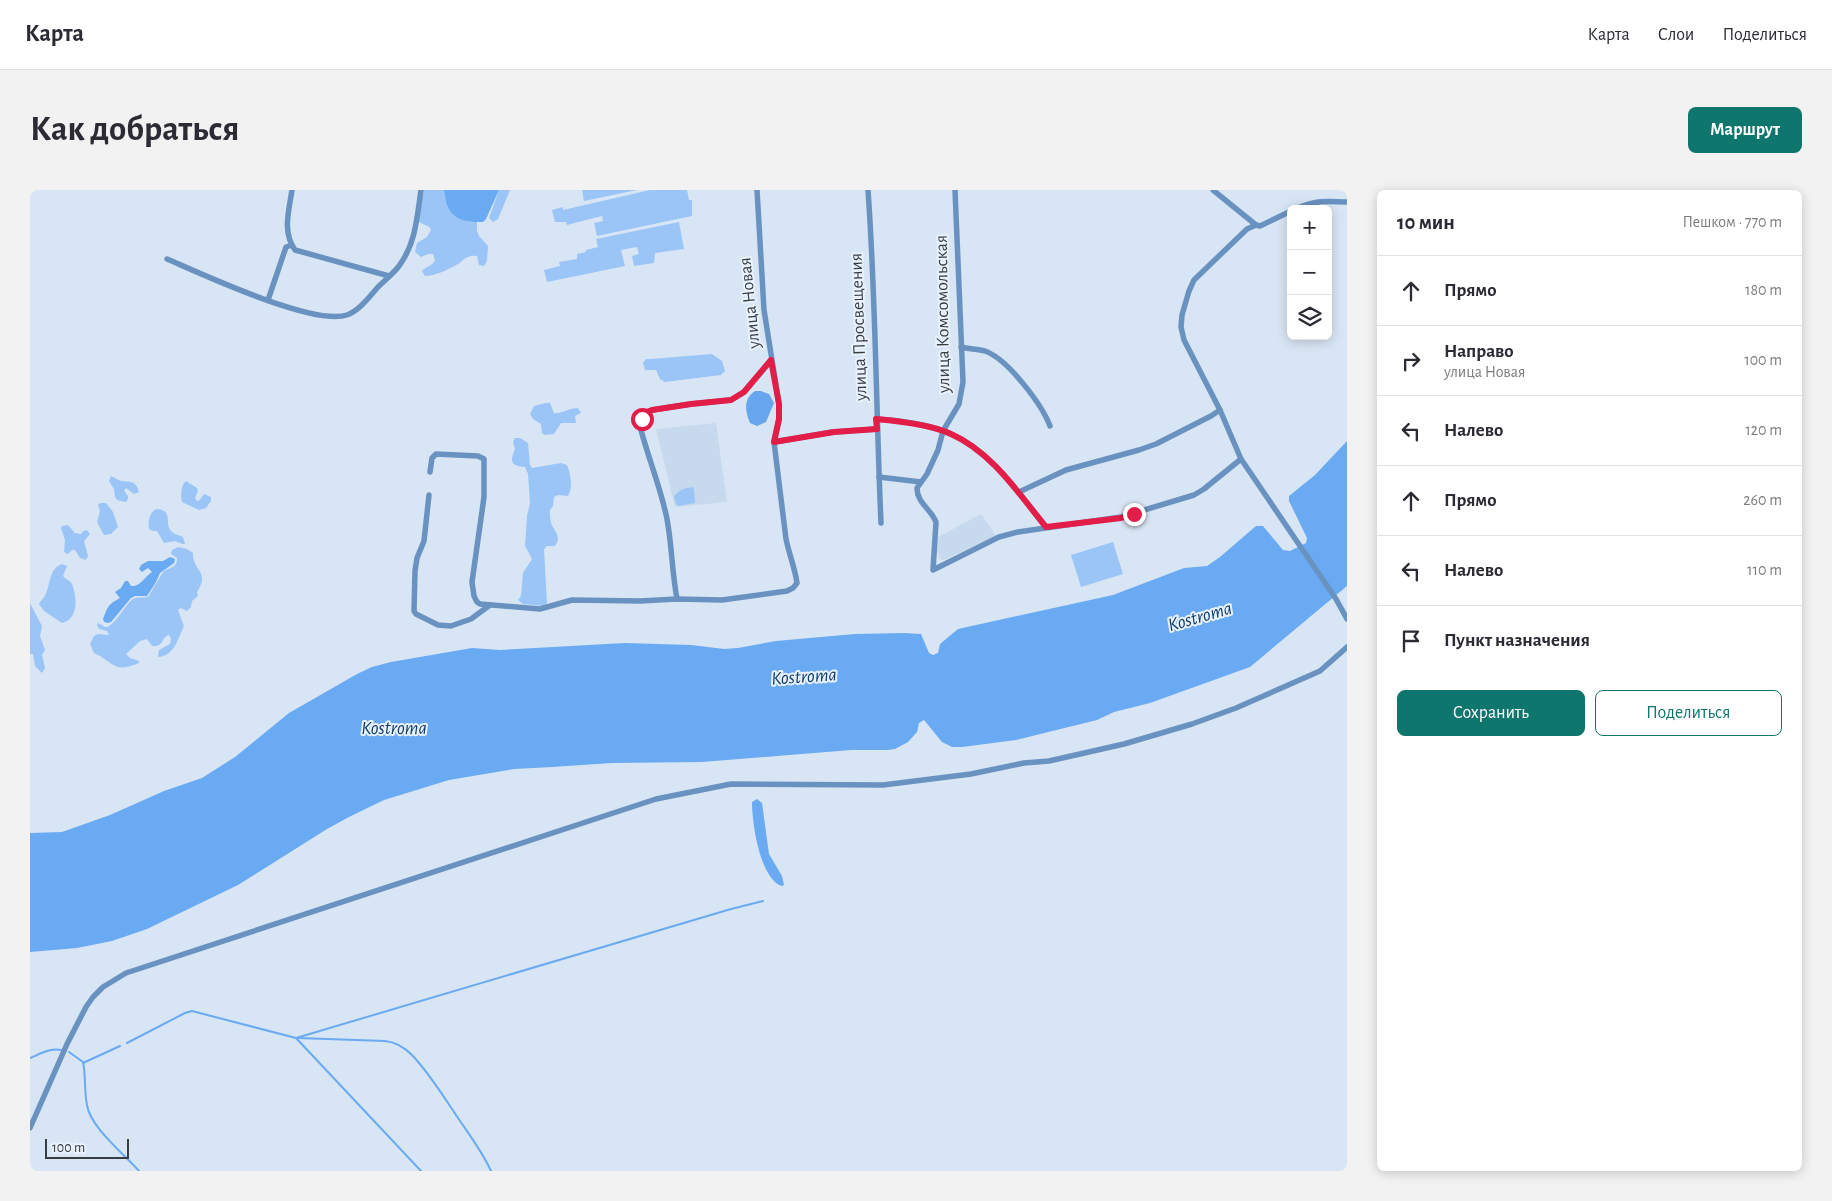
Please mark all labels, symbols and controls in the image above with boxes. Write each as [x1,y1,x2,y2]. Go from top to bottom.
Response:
text: Карта [25,22,84,46]
text: Карта [1588,26,1630,44]
text: Слои [1658,26,1694,44]
text: Поделиться [1722,26,1807,44]
button: Маршрут [1688,107,1802,153]
text: Как добраться [30,112,239,147]
map controls [1287,205,1332,340]
button: + [1287,205,1332,250]
text: 10 мин [1397,212,1455,233]
text: Пешком · 770 m [1682,214,1782,230]
street label: улица Комсомольская [933,235,953,394]
button: − [1287,250,1332,295]
street label: улица Просвещения [847,253,871,402]
street label: улица Новая [736,257,764,350]
icon: ahead [1397,277,1425,305]
text: Прямо [1444,281,1497,300]
text: 180 m [1745,282,1782,298]
button: layers [1287,295,1332,340]
text: Направо [1444,342,1514,361]
icon: right [1397,347,1425,375]
text: 100 m [1744,352,1782,368]
text: улица Новая [1444,364,1525,380]
route start [631,408,654,431]
icon: left [1397,417,1425,445]
text: Налево [1444,421,1503,440]
text: 120 m [1745,422,1782,438]
icon: ahead [1397,487,1425,515]
text: Прямо [1444,491,1497,510]
text: 260 m [1743,492,1782,508]
route end [1123,503,1146,526]
icon: left [1397,557,1425,585]
text: Налево [1444,561,1503,580]
text: 110 m [1747,562,1782,578]
water label: Kostroma [1166,599,1234,635]
icon: arrive [1397,627,1425,655]
text: Пункт назначения [1444,631,1590,650]
water label: Kostroma [771,665,837,689]
button: Сохранить [1397,690,1585,736]
button: Поделиться [1595,690,1782,736]
water label: Kostroma [361,719,427,738]
scale bar [45,1136,129,1159]
text: 100 m [52,1141,85,1155]

